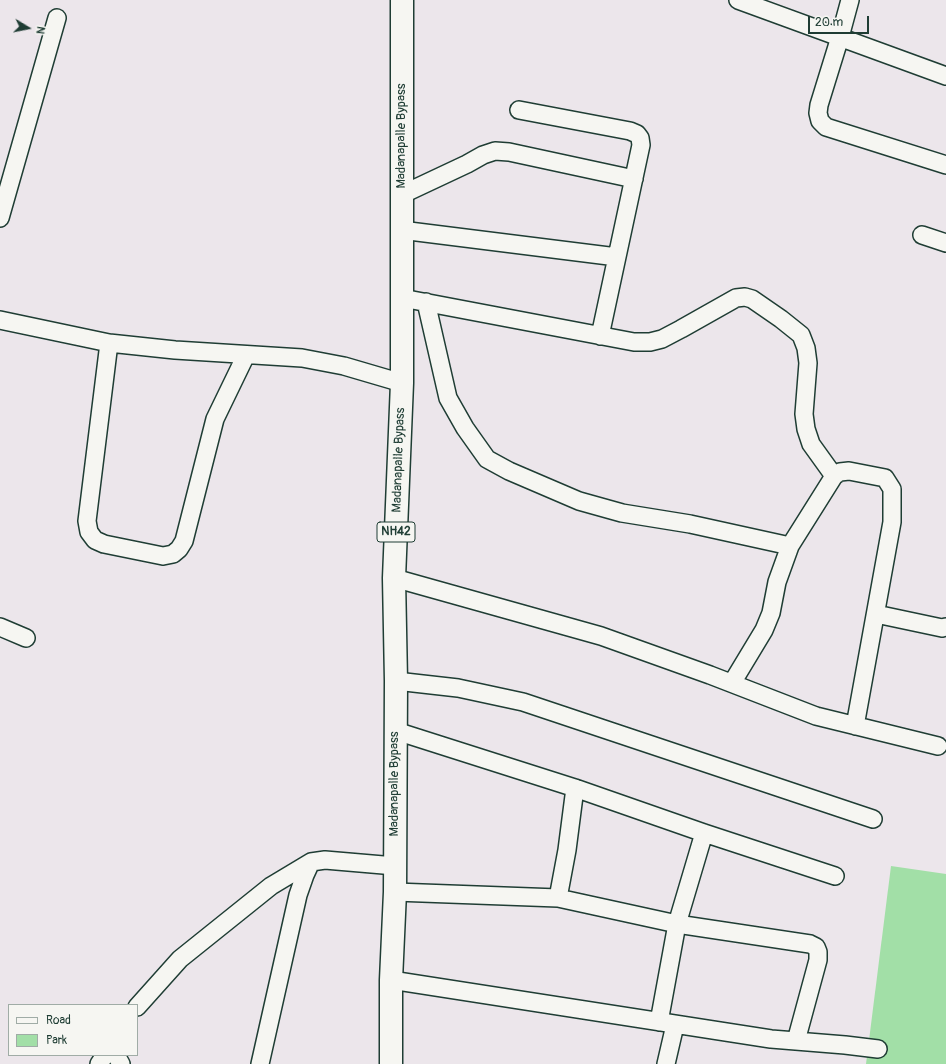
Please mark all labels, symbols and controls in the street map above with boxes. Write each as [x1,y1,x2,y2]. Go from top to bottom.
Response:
north arrow [8,8,48,48]
scale bar [810,8,871,34]
text: 20 m [815,15,843,30]
text: N [33,25,47,35]
street label: Madanapalle Bypass [394,83,410,189]
street label: Madanapalle Bypass [389,407,409,513]
road number: NH42 [377,522,415,542]
street label: Madanapalle Bypass [387,731,403,837]
legend [8,1004,138,1056]
text: Road [46,1013,71,1028]
text: Park [46,1033,67,1048]

